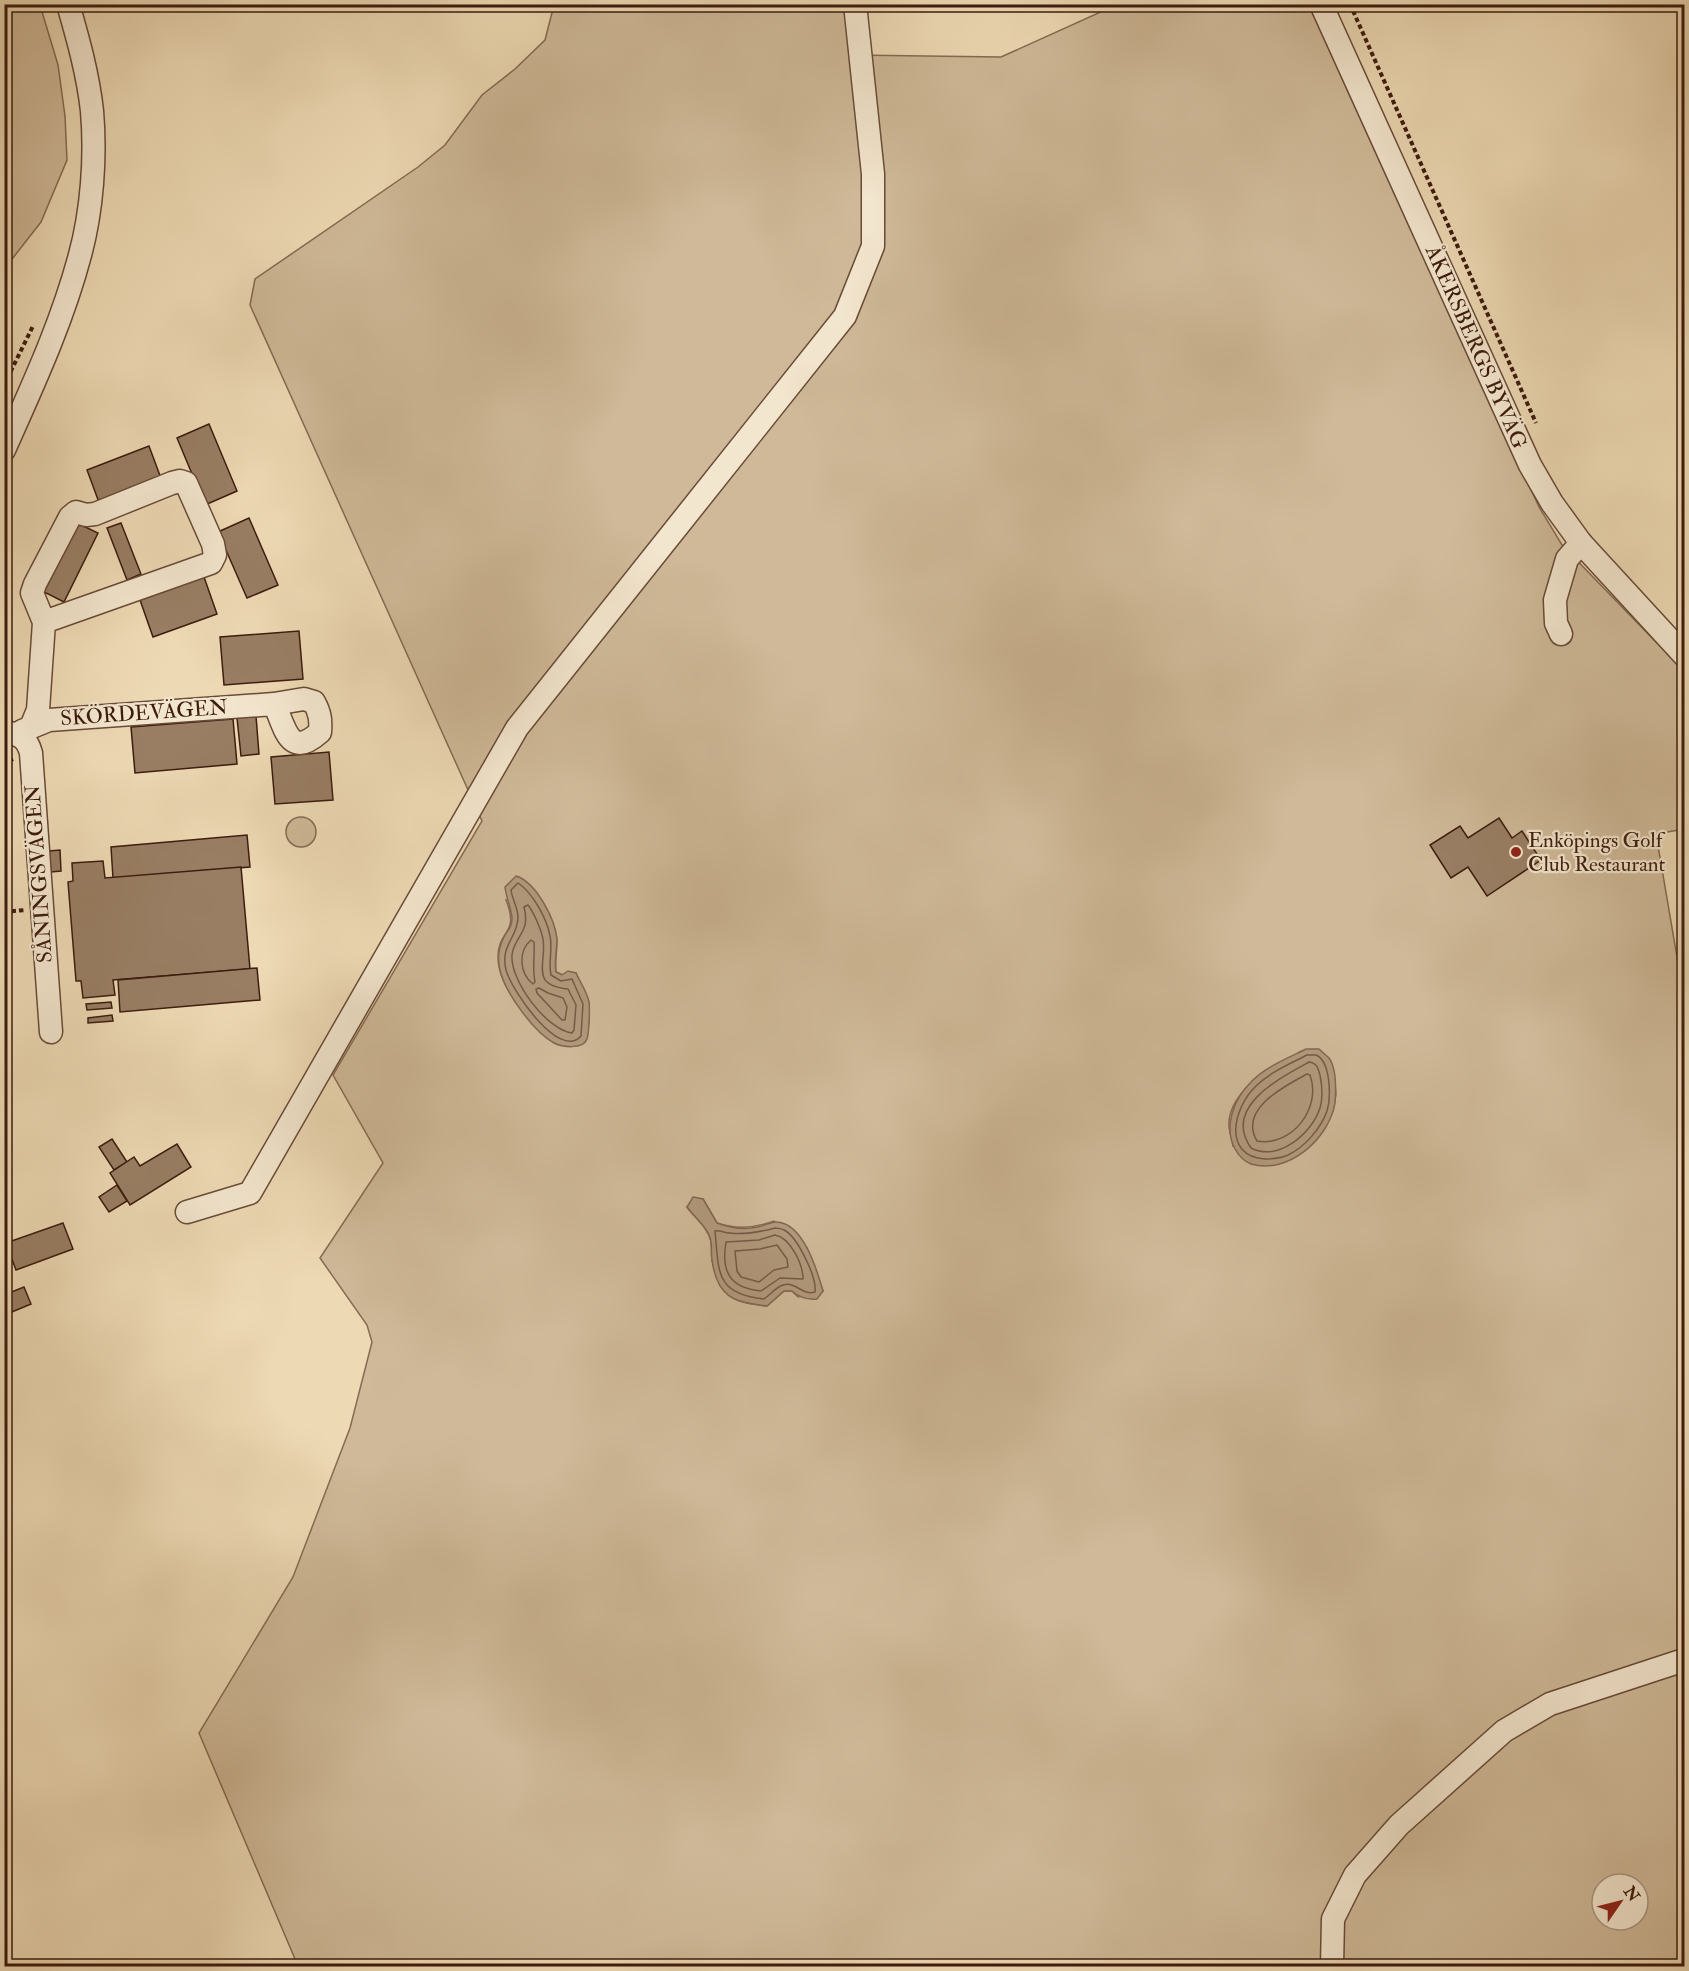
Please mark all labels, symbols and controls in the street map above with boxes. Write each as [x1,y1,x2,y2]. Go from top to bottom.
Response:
street label: ÅKERSBERGS BYVÄG [1419,240,1533,453]
street label: SKÖRDEVÄGEN [59,694,229,732]
street label: SÅNINGSVÄGEN [19,784,59,964]
place label: Enköpings Golf Club Restaurant [1528,827,1666,878]
marker: Enköpings Golf Club Restaurant [1509,845,1523,859]
north arrow [1590,1872,1650,1932]
text: N [1619,1882,1644,1906]

